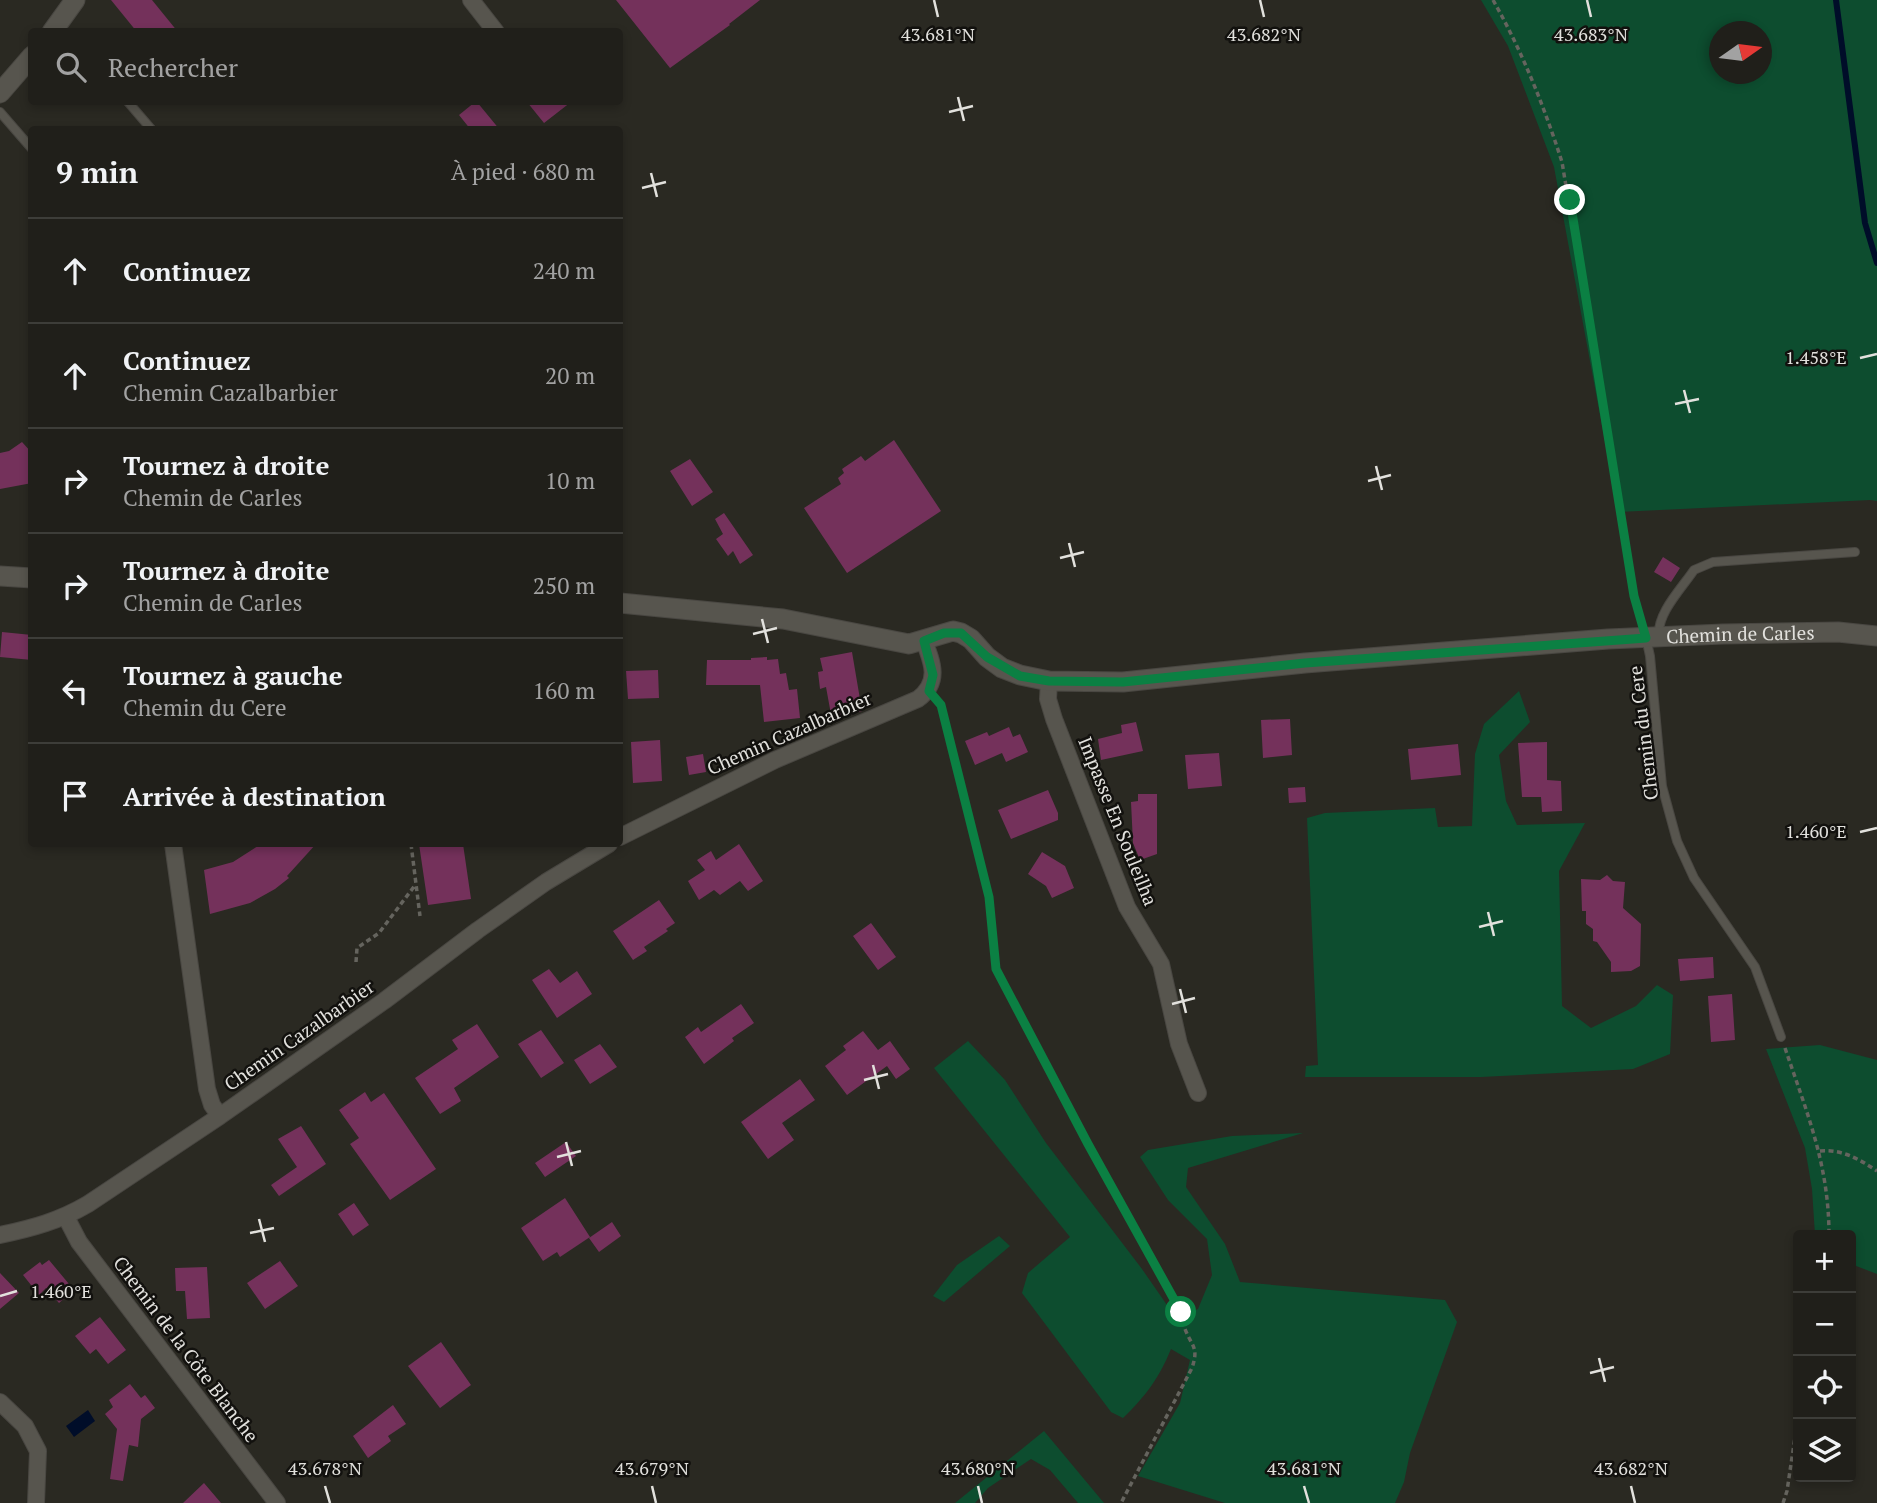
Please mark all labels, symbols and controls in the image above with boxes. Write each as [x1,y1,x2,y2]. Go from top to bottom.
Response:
north arrow [1709,21,1772,84]
text: 43.681°N [901,22,975,46]
text: 43.682°N [1227,22,1301,46]
text: 43.683°N [1554,22,1628,46]
search box [28,28,623,105]
icon: search [52,48,90,86]
text: Rechercher [108,50,238,84]
text: 9 min [56,152,138,192]
text: À pied · 680 m [451,156,595,187]
route end [1554,184,1585,215]
icon: ahead [56,252,94,290]
text: Continuez [123,254,251,288]
text: 240 m [533,255,595,286]
text: Continuez [123,343,251,377]
text: 1.458°E [1785,345,1847,369]
icon: ahead [56,357,94,395]
text: 20 m [545,360,595,391]
text: Chemin Cazalbarbier [123,377,338,408]
text: Tournez à droite [123,448,329,482]
icon: right [56,462,94,500]
text: 10 m [545,465,595,496]
text: Chemin de Carles [123,482,303,513]
text: Tournez à droite [123,553,329,587]
icon: right [56,567,94,605]
text: 250 m [533,570,595,601]
text: Chemin de Carles [123,587,303,618]
street label: Chemin de Carles [1666,619,1815,648]
text: Tournez à gauche [123,658,343,692]
street label: Chemin du Cere [1622,664,1663,802]
icon: left [56,672,94,710]
text: 160 m [533,675,595,706]
street label: Chemin Cazalbarbier [703,685,876,780]
text: Chemin du Cere [123,692,287,723]
street label: Impasse En Souleilha [1073,733,1164,909]
icon: arrive [56,777,94,815]
text: Arrivée à destination [123,779,386,813]
text: 1.460°E [1785,819,1847,843]
street label: Chemin Cazalbarbier [219,973,379,1096]
map controls [1793,1230,1856,1482]
button: + [1793,1230,1856,1293]
street label: Chemin de la Côte Blanche [108,1251,265,1447]
text: 1.460°E [30,1279,92,1303]
button: − [1793,1293,1856,1356]
route start [1165,1296,1196,1327]
button: locate [1793,1356,1856,1419]
button: layers [1793,1419,1856,1482]
text: 43.678°N [288,1456,362,1480]
text: 43.679°N [615,1456,689,1480]
text: 43.680°N [941,1456,1015,1480]
text: 43.681°N [1267,1456,1341,1480]
text: 43.682°N [1594,1456,1668,1480]

